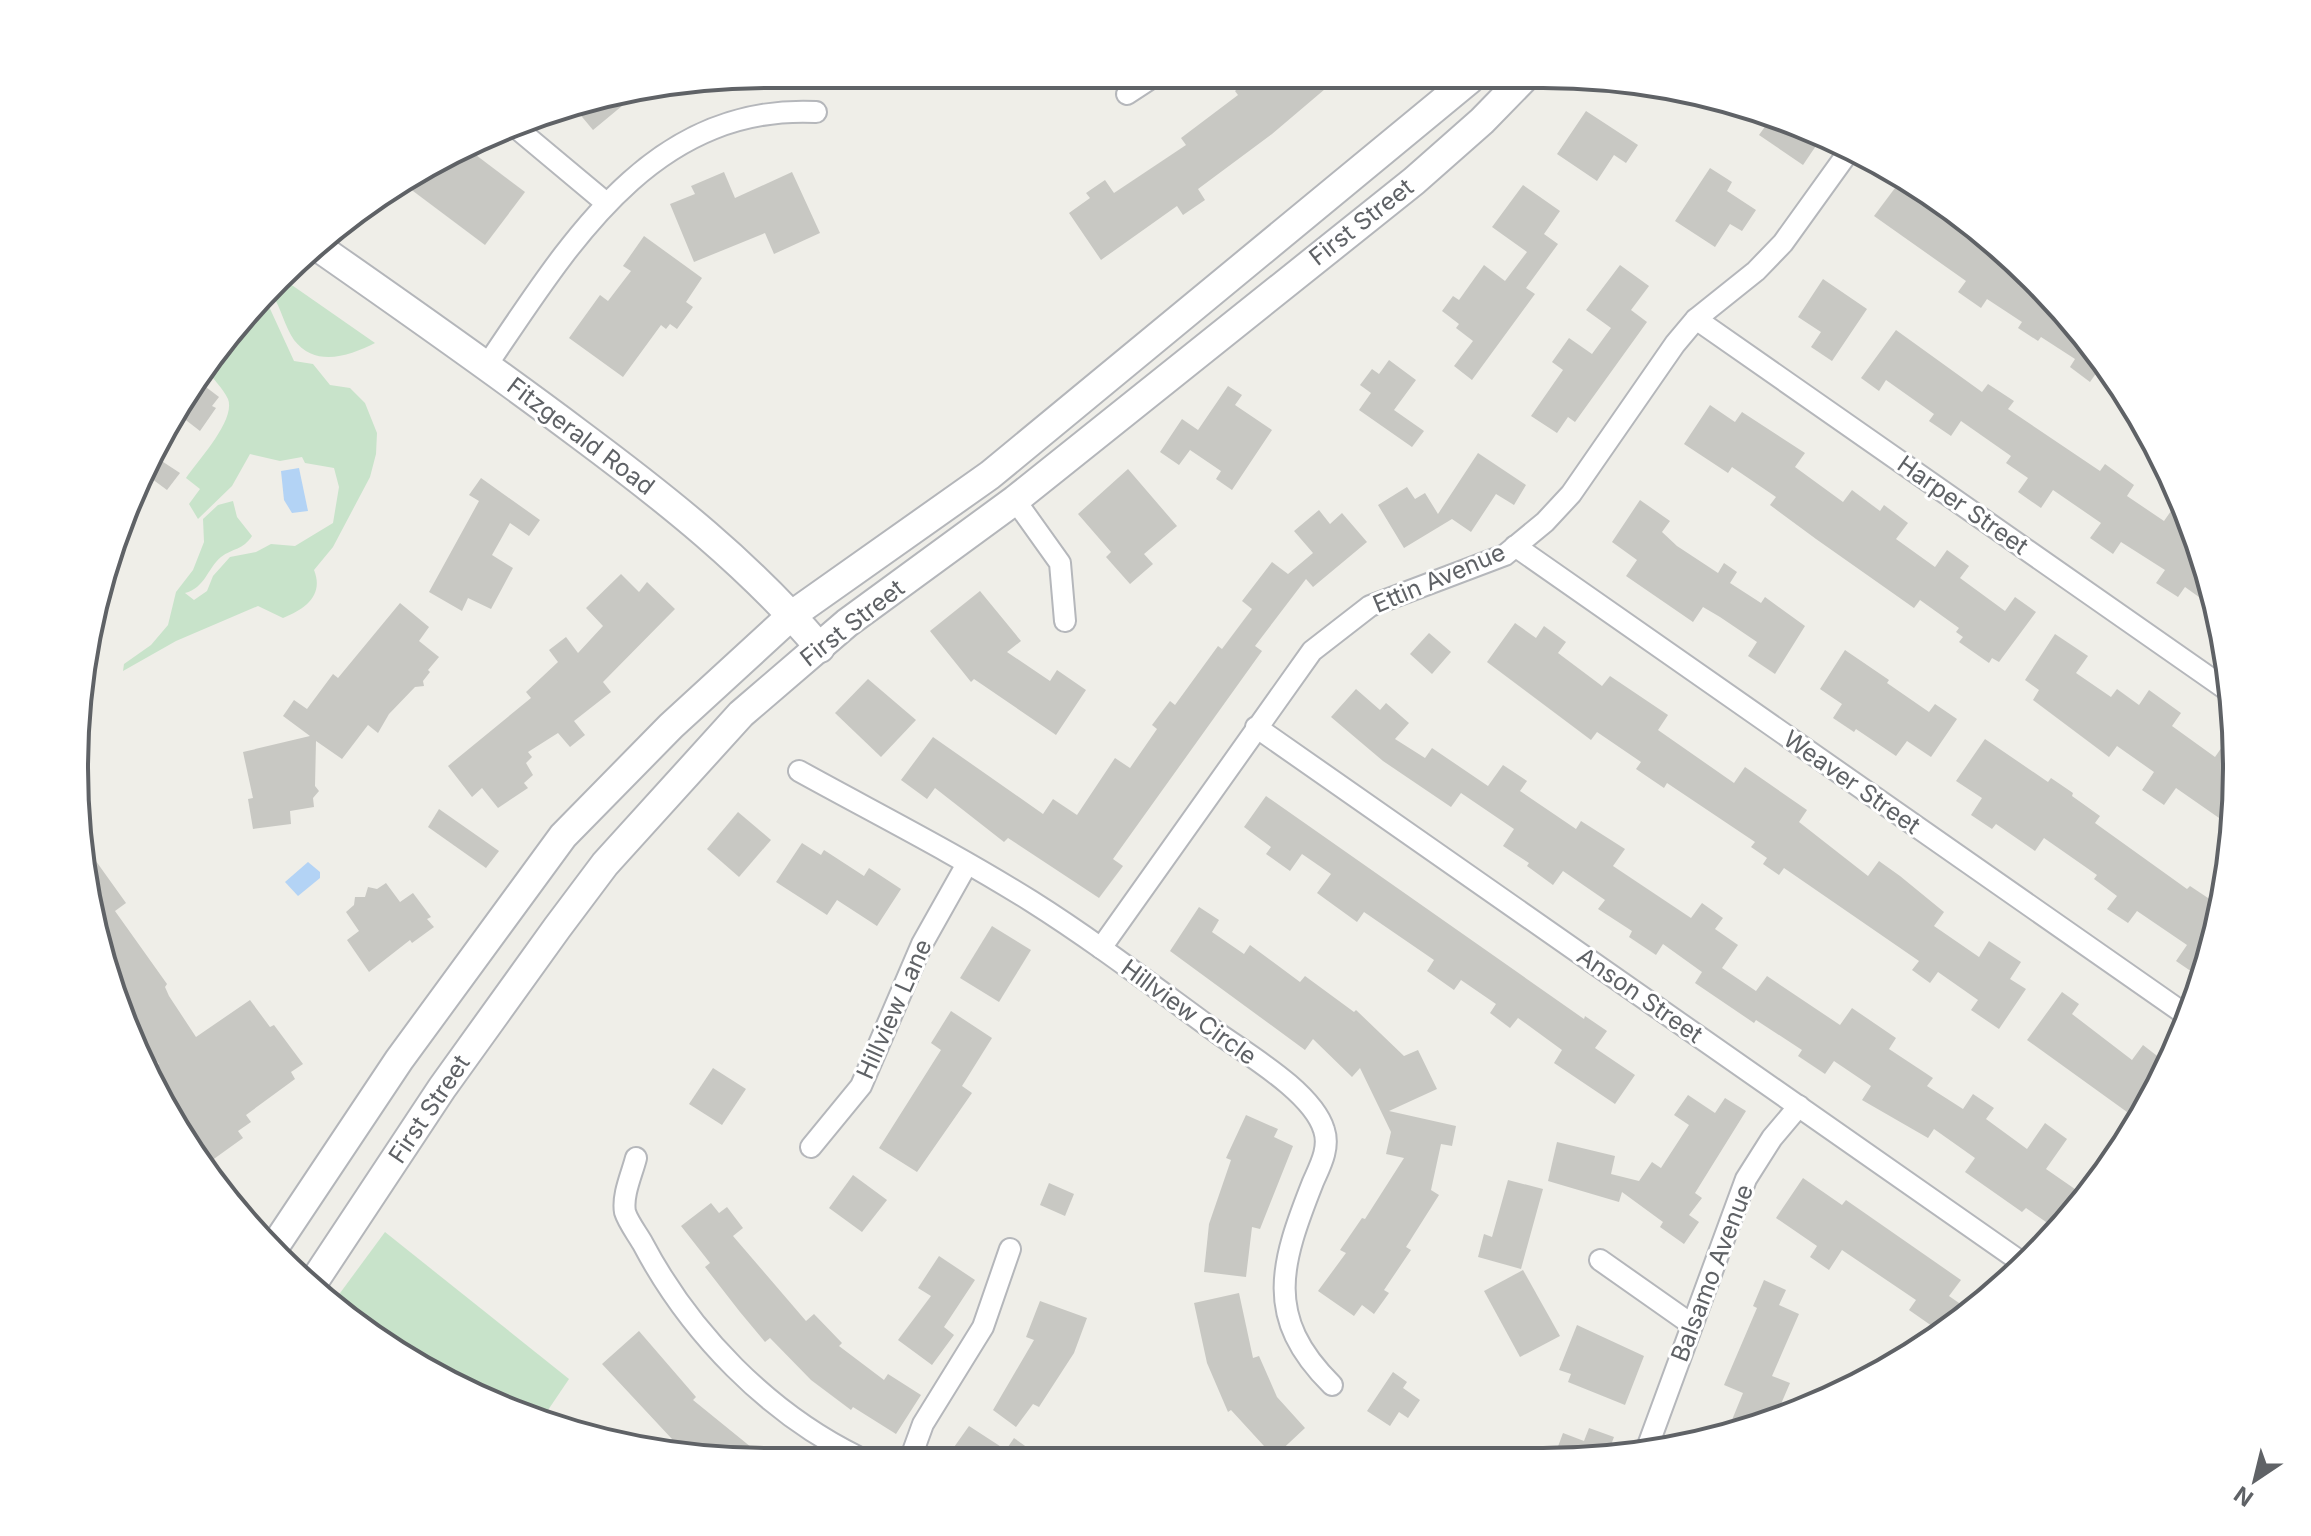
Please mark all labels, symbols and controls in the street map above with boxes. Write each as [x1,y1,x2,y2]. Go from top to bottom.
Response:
street label: First Street [1303,172,1419,272]
street label: Fitzgerald Road [502,371,660,501]
street label: Harper Street [1892,449,2034,561]
street label: Ettin Avenue [1369,537,1509,619]
street label: First Street [794,573,910,673]
street label: Weaver Street [1778,724,1926,840]
street label: Hillview Lane [850,935,938,1083]
street label: Anson Street [1572,941,1708,1049]
street label: Hillview Circle [1116,953,1262,1071]
street label: First Street [382,1049,476,1169]
street label: Balsamo Avenue [1665,1180,1759,1366]
north arrow [2215,1440,2295,1520]
text: N [2229,1481,2258,1512]

